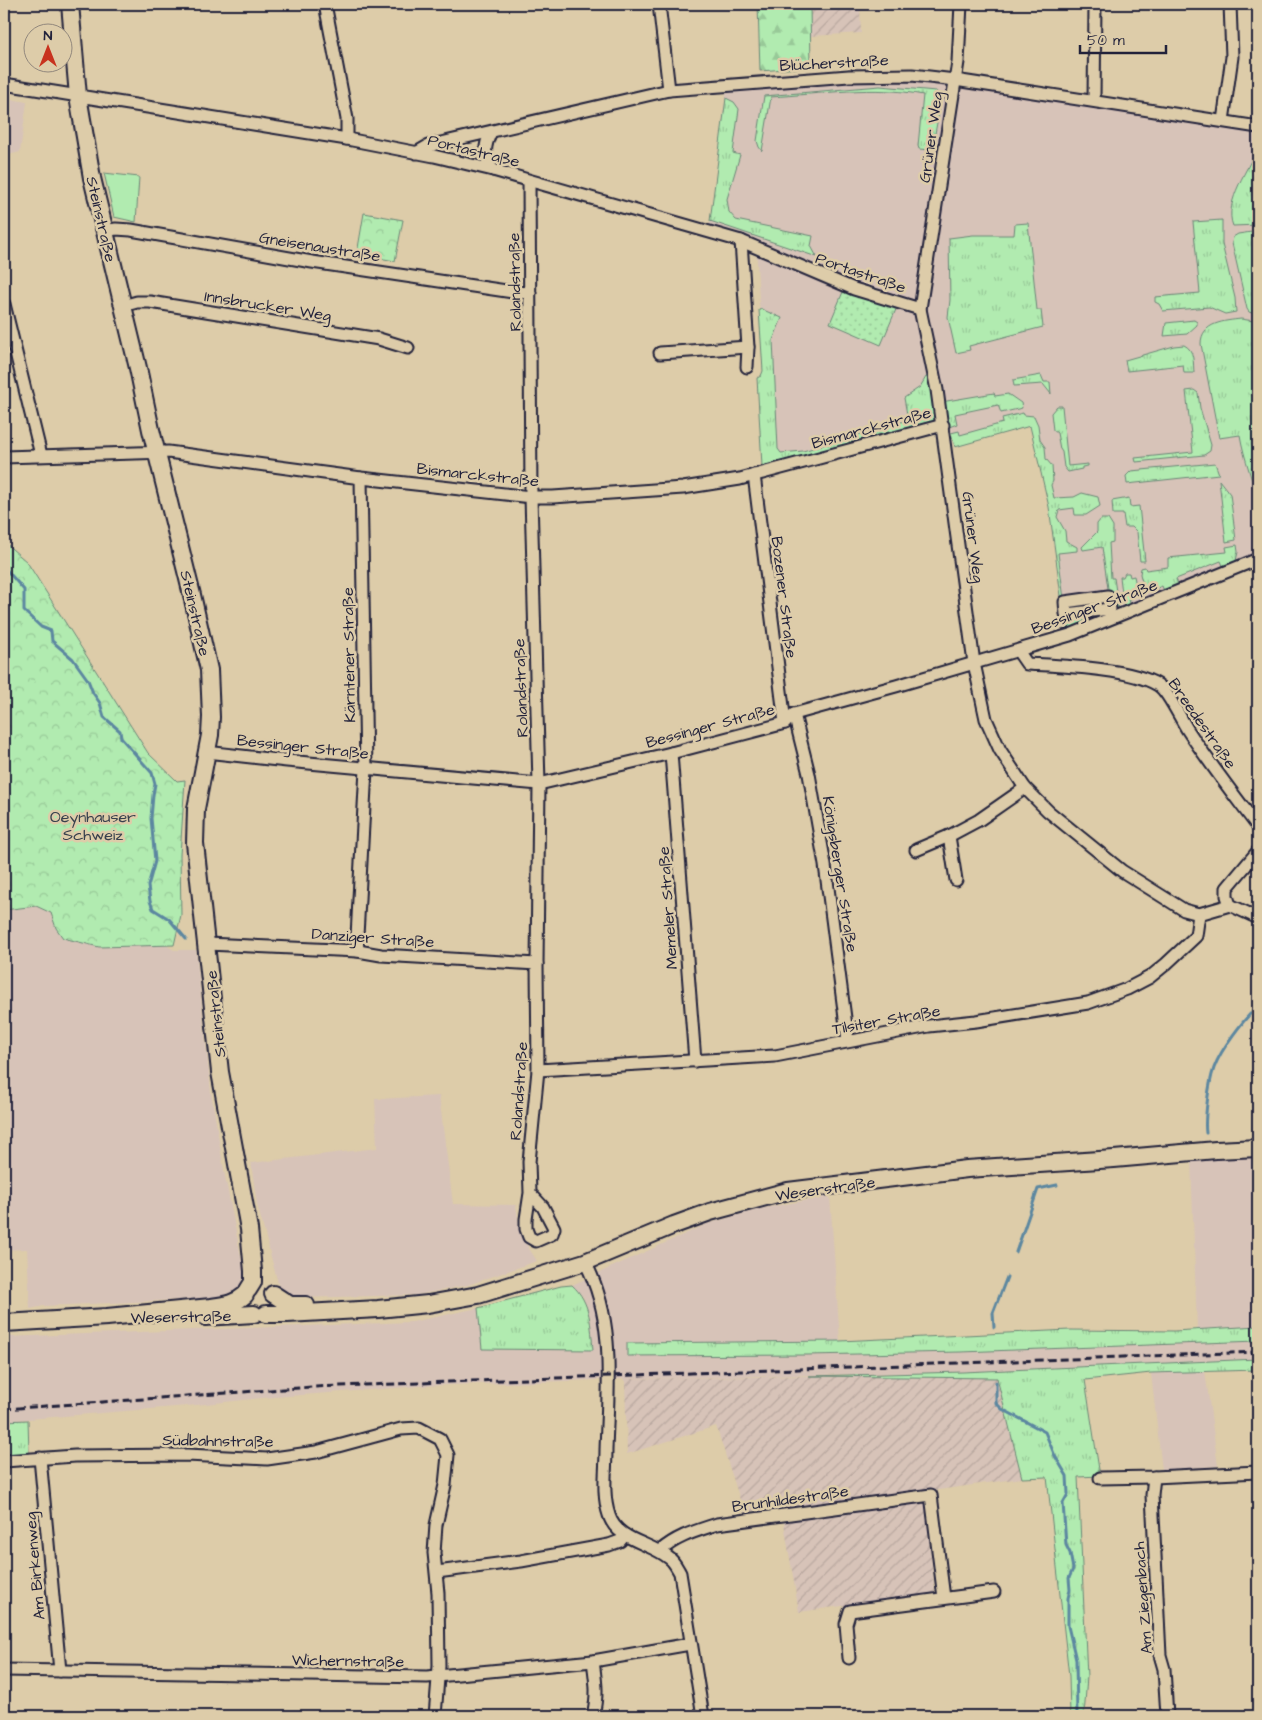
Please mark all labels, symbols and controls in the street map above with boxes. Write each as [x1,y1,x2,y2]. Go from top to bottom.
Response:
north arrow [22,22,72,72]
scale bar [1080,22,1166,54]
text: N [44,26,53,46]
text: 50 m [1087,30,1125,51]
street label: Blücherstraße [779,49,889,77]
street label: Grüner Weg [914,90,949,184]
street label: Portastraße [425,129,522,173]
street label: Steinstraße [80,174,122,265]
street label: Gneisenaustraße [258,227,382,267]
street label: Rolandstraße [503,232,527,332]
street label: Portastraße [813,247,909,299]
street label: Innsbrucker Weg [203,285,333,328]
street label: Bismarckstraße [809,401,934,454]
street label: Bismarckstraße [416,458,540,492]
street label: Grüner Weg [955,490,990,584]
street label: Bozener Straße [766,535,802,660]
street label: Steinstraße [174,568,216,659]
street label: Bessinger Straße [1028,574,1161,641]
street label: Kärntener Straße [337,587,361,723]
street label: Rolandstraße [508,638,534,738]
street label: Breedestraße [1163,674,1242,774]
street label: Bessinger Straße [643,698,778,755]
street label: Bessinger Straße [236,729,370,766]
street label: Königsberger Straße [816,795,863,954]
park label: Oeynhauser Schweiz [50,806,136,846]
street label: Memeler Straße [653,845,683,970]
street label: Danziger Straße [311,923,435,954]
street label: Steinstraße [200,969,231,1058]
street label: Tilsiter Straße [830,1000,942,1040]
street label: Rolandstraße [505,1041,533,1141]
street label: Weserstraße [774,1171,877,1207]
street label: Weserstraße [130,1305,232,1329]
street label: Südbahnstraße [162,1429,274,1453]
street label: Brunhildestraße [730,1480,850,1518]
street label: Am Birkenweg [19,1511,52,1621]
street label: Am Ziegenbach [1128,1541,1159,1655]
street label: Wichernstraße [292,1649,405,1673]

